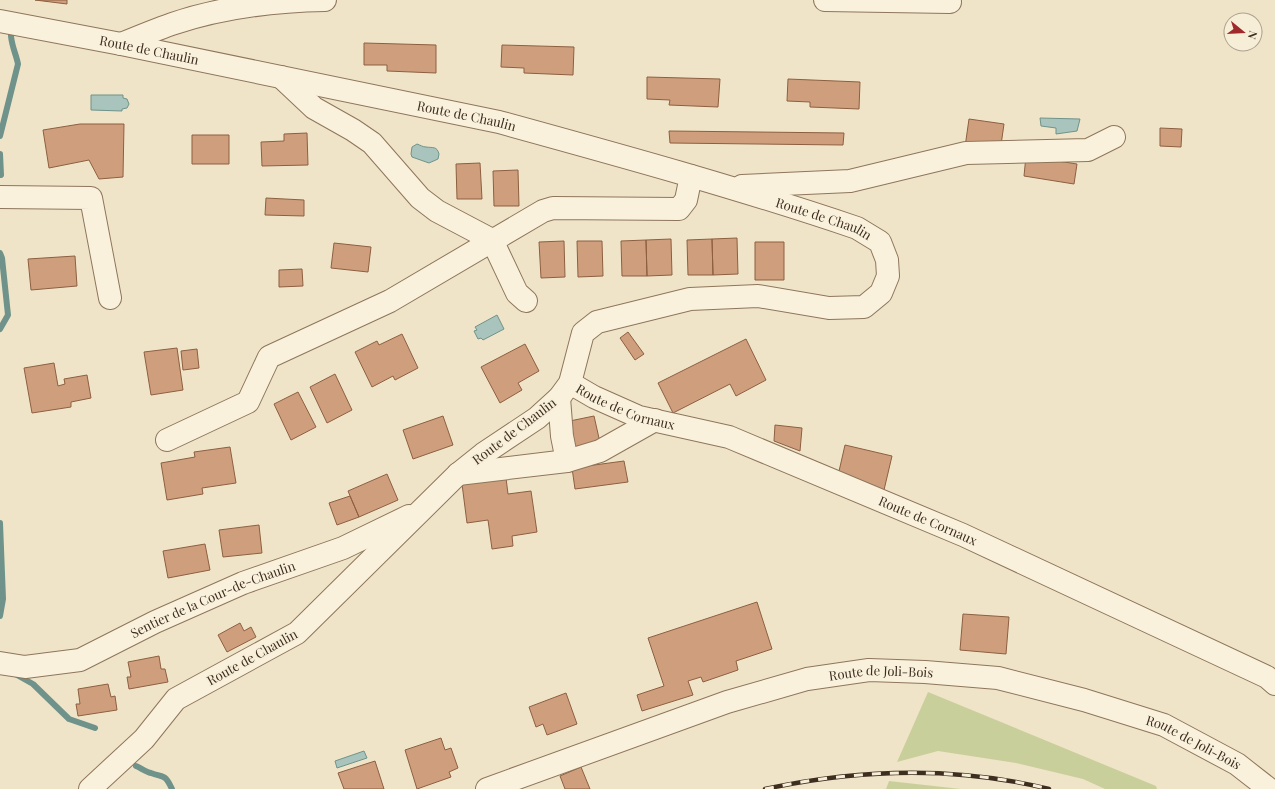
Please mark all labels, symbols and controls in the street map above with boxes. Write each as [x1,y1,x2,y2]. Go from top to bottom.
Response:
north arrow [1223,12,1263,52]
text: N [1245,29,1261,41]
street label: Route de Chaulin [98,31,201,68]
street label: Route de Chaulin [416,96,518,134]
street label: Route de Chaulin [774,193,875,243]
street label: Route de Cornaux [573,379,677,433]
street label: Route de Chaulin [468,393,559,468]
street label: Route de Cornaux [876,492,980,549]
street label: Sentier de la Cour-de-Chaulin [127,556,298,641]
street label: Route de Chaulin [204,625,300,688]
street label: Route de Joli-Bois [828,661,934,684]
street label: Route de Joli-Bois [1144,711,1245,773]

